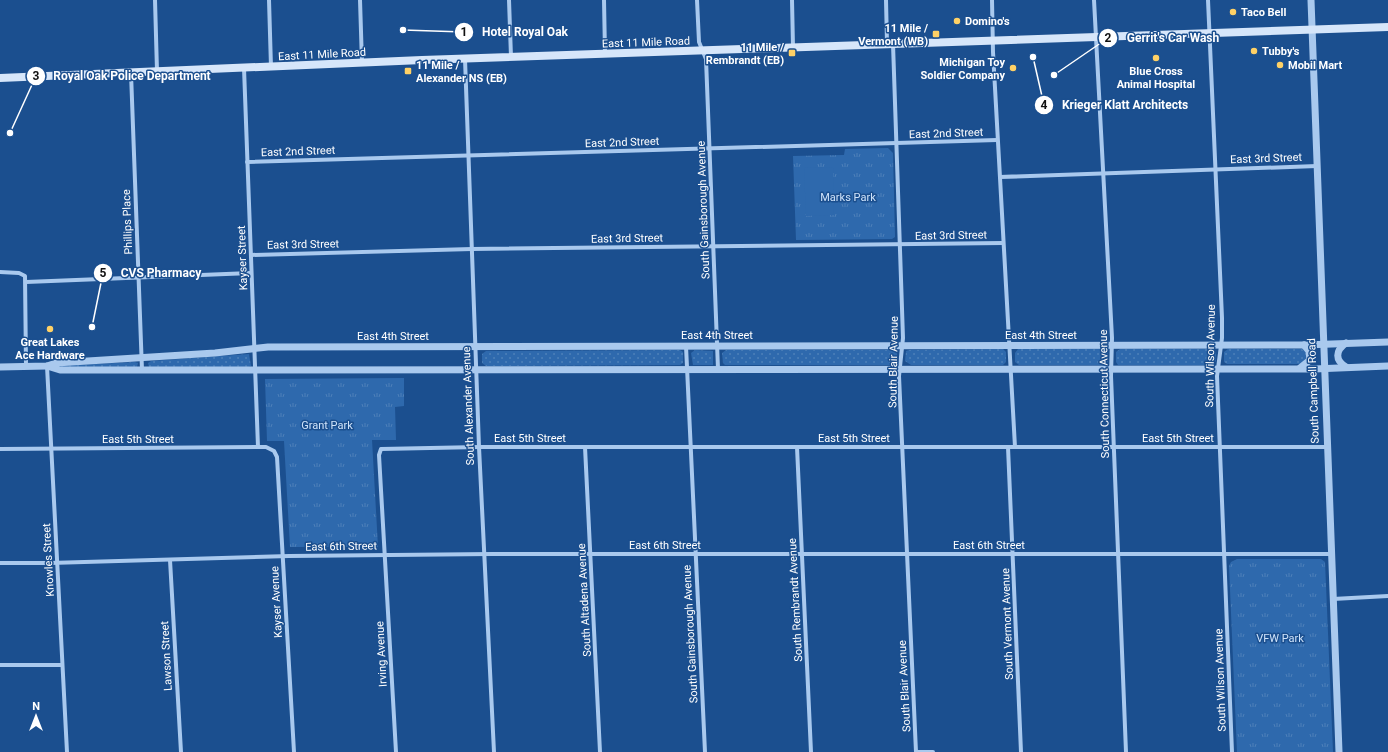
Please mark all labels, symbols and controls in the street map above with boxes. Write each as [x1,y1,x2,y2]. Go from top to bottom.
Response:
place label: Taco Bell [1241,6,1286,19]
marker: Taco Bell [1228,7,1238,17]
place label: Domino's [965,15,1010,28]
marker: Domino's [952,16,962,26]
callout: Hotel Royal Oak [454,20,576,44]
place label: 11 Mile / Vermont (WB) [858,22,928,48]
text: 1 [461,25,467,39]
text: Hotel Royal Oak [482,25,569,39]
callout: Gerrit's Car Wash [1098,26,1227,50]
marker: 11 Mile / Vermont (WB) [931,29,941,39]
text: 2 [1105,31,1112,45]
text: Gerrit's Car Wash [1127,31,1220,45]
street label: East 11 Mile Road [602,34,690,51]
place label: 11 Mile / Rembrandt (EB) [706,41,784,67]
place label: Tubby's [1262,45,1300,58]
street label: East 11 Mile Road [278,46,366,63]
marker: Tubby's [1249,46,1259,56]
marker: 11 Mile / Rembrandt (EB) [787,48,797,58]
marker: Blue Cross Animal Hospital [1151,53,1161,63]
place label: Michigan Toy Soldier Company [921,56,1005,82]
place label: 11 Mile / Alexander NS (EB) [416,59,507,85]
place label: Mobil Mart [1288,59,1342,72]
marker: Mobil Mart [1275,60,1285,70]
marker: Michigan Toy Soldier Company [1008,63,1018,73]
callout: Royal Oak Police Department [26,64,219,88]
place label: Blue Cross Animal Hospital [1117,65,1195,91]
marker: 11 Mile / Alexander NS (EB) [403,66,413,76]
text: 3 [33,69,40,83]
text: Royal Oak Police Department [53,69,211,83]
callout: Krieger Klatt Architects [1034,93,1196,117]
text: 4 [1041,98,1048,112]
text: Krieger Klatt Architects [1062,98,1188,112]
street label: East 2nd Street [909,126,984,141]
street label: East 2nd Street [585,135,660,150]
street label: South Gainsborough Avenue [695,140,712,279]
street label: East 2nd Street [261,144,336,159]
street label: East 3rd Street [1230,151,1303,166]
street label: Phillips Place [120,189,135,255]
park label: Marks Park [820,191,876,204]
street label: Kayser Street [235,225,250,291]
street label: East 3rd Street [915,228,988,243]
street label: East 3rd Street [591,231,664,246]
street label: East 3rd Street [267,237,340,252]
callout: CVS Pharmacy [93,261,209,285]
text: 5 [100,266,107,280]
text: CVS Pharmacy [121,266,202,280]
street label: South Wilson Avenue [1203,304,1218,408]
street label: South Blair Avenue [886,316,901,408]
marker: Great Lakes Ace Hardware [45,324,55,334]
street label: East 4th Street [681,329,753,342]
street label: East 4th Street [1005,329,1077,342]
street label: South Connecticut Avenue [1097,329,1112,459]
street label: East 4th Street [357,330,429,343]
place label: Great Lakes Ace Hardware [15,336,85,362]
street label: South Campbell Road [1305,338,1322,444]
street label: South Alexander Avenue [460,346,477,466]
park label: Grant Park [301,419,353,432]
street label: East 5th Street [494,432,566,445]
street label: East 5th Street [818,432,890,445]
street label: East 5th Street [1142,432,1214,445]
street label: East 5th Street [102,433,174,446]
street label: Knowles Street [40,523,57,597]
street label: South Rembrandt Avenue [786,538,805,662]
street label: East 6th Street [305,539,377,554]
street label: East 6th Street [629,539,701,552]
street label: East 6th Street [953,539,1025,552]
street label: South Altadena Avenue [575,543,594,657]
street label: South Gainsborough Avenue [680,564,701,703]
street label: Kayser Avenue [268,566,285,638]
street label: South Vermont Avenue [999,568,1016,680]
street label: Lawson Street [158,620,175,691]
street label: Irving Avenue [373,621,390,687]
street label: South Wilson Avenue [1212,628,1229,732]
park label: VFW Park [1256,632,1304,645]
street label: South Blair Avenue [896,640,913,732]
north arrow [16,696,56,736]
text: N [32,700,40,713]

